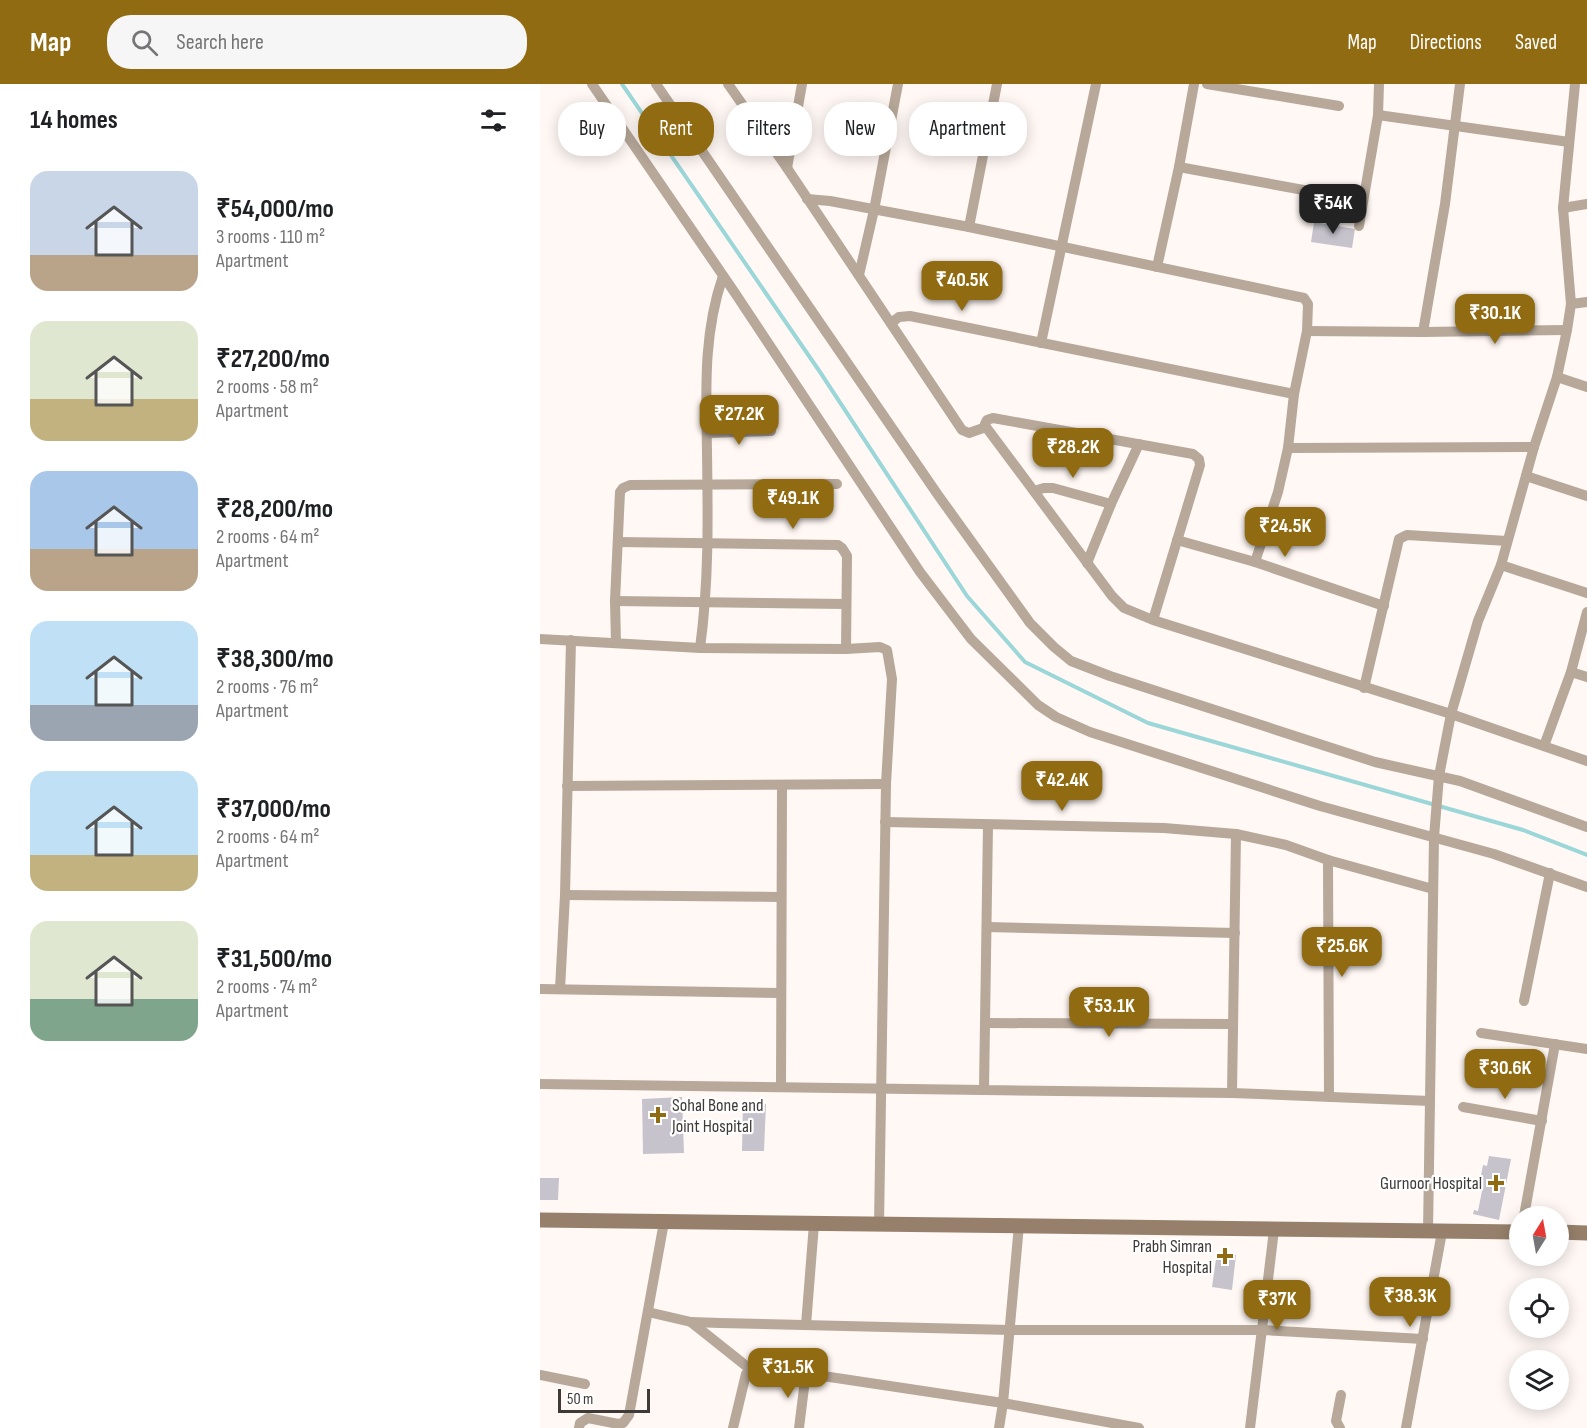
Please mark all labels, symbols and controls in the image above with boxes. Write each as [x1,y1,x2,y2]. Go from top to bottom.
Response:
search box [107,15,527,69]
text: Map [30,26,71,59]
icon: search [128,26,161,59]
text: Search here [176,29,264,56]
text: Map [1347,30,1377,55]
text: Directions [1410,30,1482,55]
text: Saved [1515,30,1557,55]
chip: Buy [558,102,626,156]
chip: Rent [638,102,714,156]
chip: Filters [726,102,812,156]
chip: New [824,102,897,156]
chip: Apartment [909,102,1027,156]
icon: filters [477,104,510,137]
text: 14 homes [30,105,118,136]
pin: ₹54K [1297,184,1369,235]
text: ₹54K [1313,191,1353,215]
text: ₹54,000/mo [216,194,334,225]
icon: home [78,195,150,267]
text: 3 rooms · 110 m² [216,225,325,249]
text: Apartment [216,249,289,273]
pin: ₹40.5K [913,261,1011,312]
text: ₹40.5K [935,268,989,292]
pin: ₹30.1K [1446,294,1544,345]
text: ₹30.1K [1469,301,1521,325]
text: ₹27,200/mo [216,344,330,375]
icon: home [78,345,150,417]
text: 2 rooms · 58 m² [216,375,319,399]
pin: ₹27.2K [690,395,788,446]
text: Apartment [216,399,289,423]
text: ₹27.2K [714,402,764,426]
pin: ₹28.2K [1024,428,1122,479]
text: ₹28.2K [1046,435,1100,459]
pin: ₹49.1K [744,479,842,530]
text: ₹49.1K [767,486,819,510]
text: ₹28,200/mo [216,494,333,525]
icon: home [78,495,150,567]
pin: ₹24.5K [1236,507,1334,558]
text: ₹24.5K [1259,514,1311,538]
text: 2 rooms · 64 m² [216,525,320,549]
text: Apartment [216,549,289,573]
text: ₹38,300/mo [216,644,333,675]
icon: home [78,645,150,717]
text: 2 rooms · 76 m² [216,675,319,699]
text: Apartment [216,699,289,723]
pin: ₹42.4K [1013,761,1111,812]
text: ₹42.4K [1035,768,1089,792]
text: ₹37,000/mo [216,794,331,825]
icon: home [78,795,150,867]
text: 2 rooms · 64 m² [216,825,320,849]
text: Apartment [216,849,289,873]
pin: ₹25.6K [1293,927,1391,978]
text: ₹25.6K [1316,934,1368,958]
text: ₹31,500/mo [216,944,332,975]
icon: home [78,945,150,1017]
text: 2 rooms · 74 m² [216,975,317,999]
pin: ₹53.1K [1060,987,1158,1038]
text: ₹53.1K [1083,994,1135,1018]
text: Apartment [216,999,289,1023]
pin: ₹30.6K [1456,1049,1554,1100]
text: ₹30.6K [1479,1056,1531,1080]
place label: Sohal Bone and Joint Hospital [671,1095,763,1137]
marker: Sohal Bone and Joint Hospital [649,1106,667,1124]
place label: Gurnoor Hospital [1380,1173,1482,1194]
marker: Gurnoor Hospital [1487,1174,1505,1192]
north arrow [1509,1206,1569,1266]
map controls [1509,1206,1569,1410]
place label: Prabh Simran Hospital [1132,1236,1212,1278]
marker: Prabh Simran Hospital [1216,1247,1234,1265]
pin: ₹38.3K [1361,1277,1459,1328]
button: locate [1509,1278,1569,1338]
pin: ₹37K [1241,1280,1313,1331]
text: ₹38.3K [1383,1284,1437,1308]
text: ₹37K [1257,1287,1297,1311]
pin: ₹31.5K [739,1348,837,1399]
button: layers [1509,1350,1569,1410]
text: ₹31.5K [762,1355,814,1379]
scale bar [558,1386,650,1414]
text: 50 m [567,1390,593,1409]

